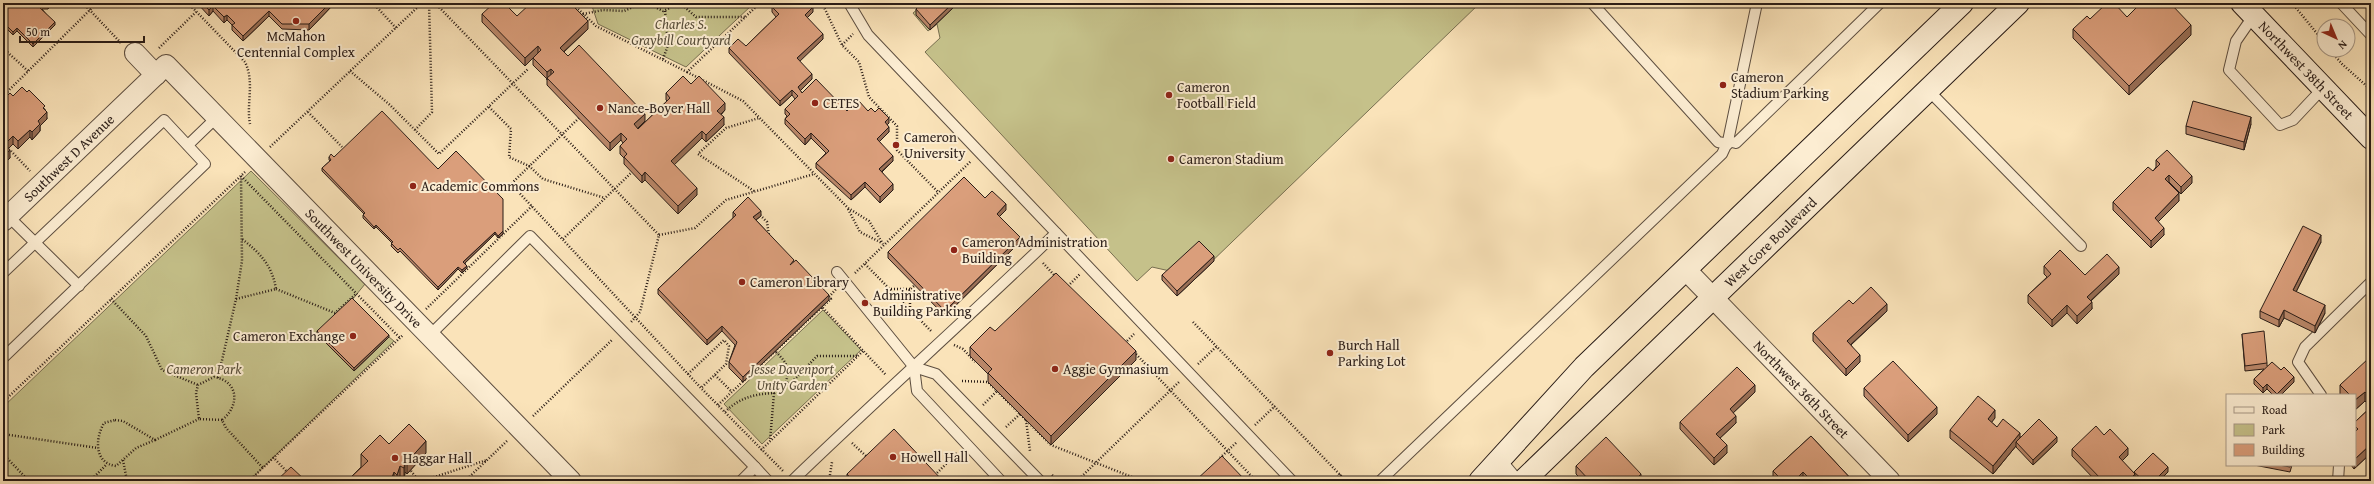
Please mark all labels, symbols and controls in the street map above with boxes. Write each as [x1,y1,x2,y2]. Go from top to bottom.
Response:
park label: Charles S. Graybill Courtyard [631,14,731,50]
marker: McMahon Centennial Complex [291,16,301,26]
scale bar [20,18,144,44]
street label: Northwest 38th Street [2256,18,2358,122]
north arrow [2316,18,2356,58]
text: 50 m [26,23,50,40]
place label: McMahon Centennial Complex [237,26,356,62]
place label: Cameron Stadium Parking [1731,67,1829,103]
place label: Cameron Football Field [1177,77,1257,113]
marker: Cameron Stadium Parking [1718,80,1728,90]
marker: Cameron Football Field [1164,90,1174,100]
place label: CETES [823,93,860,113]
place label: Nance-Boyer Hall [608,98,710,118]
marker: CETES [810,98,820,108]
marker: Nance-Boyer Hall [595,103,605,113]
street label: Southwest D Avenue [19,109,119,206]
place label: Cameron University [904,127,965,163]
marker: Cameron University [891,140,901,150]
place label: Cameron Stadium [1179,149,1284,169]
marker: Cameron Stadium [1166,154,1176,164]
place label: Academic Commons [421,176,539,196]
marker: Academic Commons [408,181,418,191]
street label: West Gore Boulevard [1720,192,1822,292]
street label: Southwest University Drive [301,204,427,333]
place label: Cameron Administration Building [962,232,1108,268]
marker: Cameron Administration Building [949,245,959,255]
place label: Cameron Library [750,272,849,292]
marker: Cameron Library [737,277,747,287]
place label: Administrative Building Parking [873,285,971,321]
marker: Administrative Building Parking [860,298,870,308]
place label: Cameron Exchange [233,326,345,346]
marker: Cameron Exchange [348,331,358,341]
place label: Burch Hall Parking Lot [1338,335,1406,371]
street label: Northwest 36th Street [1749,336,1854,443]
marker: Burch Hall Parking Lot [1325,348,1335,358]
park label: Cameron Park [166,359,242,379]
park label: Jesse Davenport Unity Garden [748,359,834,395]
place label: Aggie Gymnasium [1063,359,1169,379]
marker: Aggie Gymnasium [1050,364,1060,374]
legend [2226,394,2356,466]
text: Road [2262,401,2288,418]
text: Park [2262,421,2286,438]
text: Building [2262,441,2305,458]
place label: Howell Hall [901,447,968,467]
place label: Haggar Hall [403,448,472,468]
marker: Howell Hall [888,452,898,462]
marker: Haggar Hall [390,453,400,463]

